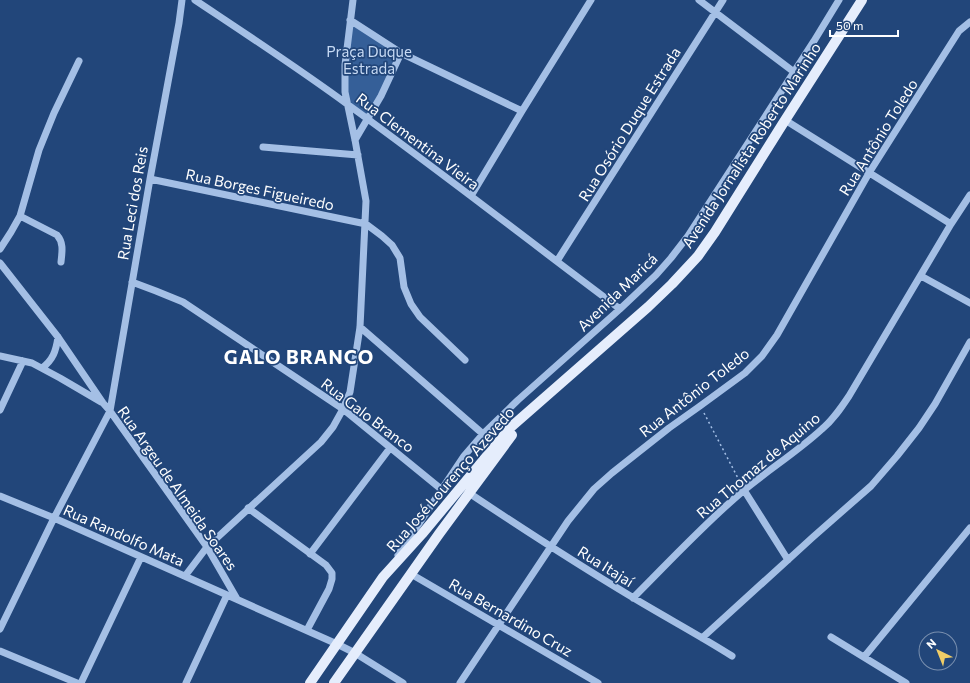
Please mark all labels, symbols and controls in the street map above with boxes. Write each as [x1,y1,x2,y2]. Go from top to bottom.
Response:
scale bar [830,12,898,38]
text: 50 m [836,18,864,32]
street label: Avenida Jornalista Roberto Marinho [678,39,824,251]
park label: Praça Duque Estrada [326,42,412,77]
street label: Rua Osório Duque Estrada [574,44,684,204]
street label: Rua Antônio Toledo [835,75,921,199]
street label: Rua Clementina Vieira [353,89,483,193]
street label: Rua Leci dos Reis [113,145,151,261]
street label: Rua Borges Figueiredo [184,164,336,214]
street label: Avenida Maricá [573,249,661,335]
street label: Rua Antônio Toledo [636,344,752,440]
district label: GALO BRANCO [224,345,374,368]
street label: Rua Galo Branco [318,374,418,456]
street label: Rua Argeu de Almeida Soares [114,402,242,574]
street label: Rua José Lourenço Azevedo [382,403,518,555]
street label: Rua Thomaz de Aquino [693,408,823,522]
street label: Rua Randolfo Mata [61,500,187,570]
street label: Rua Itajaí [575,542,638,591]
street label: Rua Bernardino Cruz [446,574,576,660]
north arrow [918,631,958,671]
text: N [923,636,938,651]

